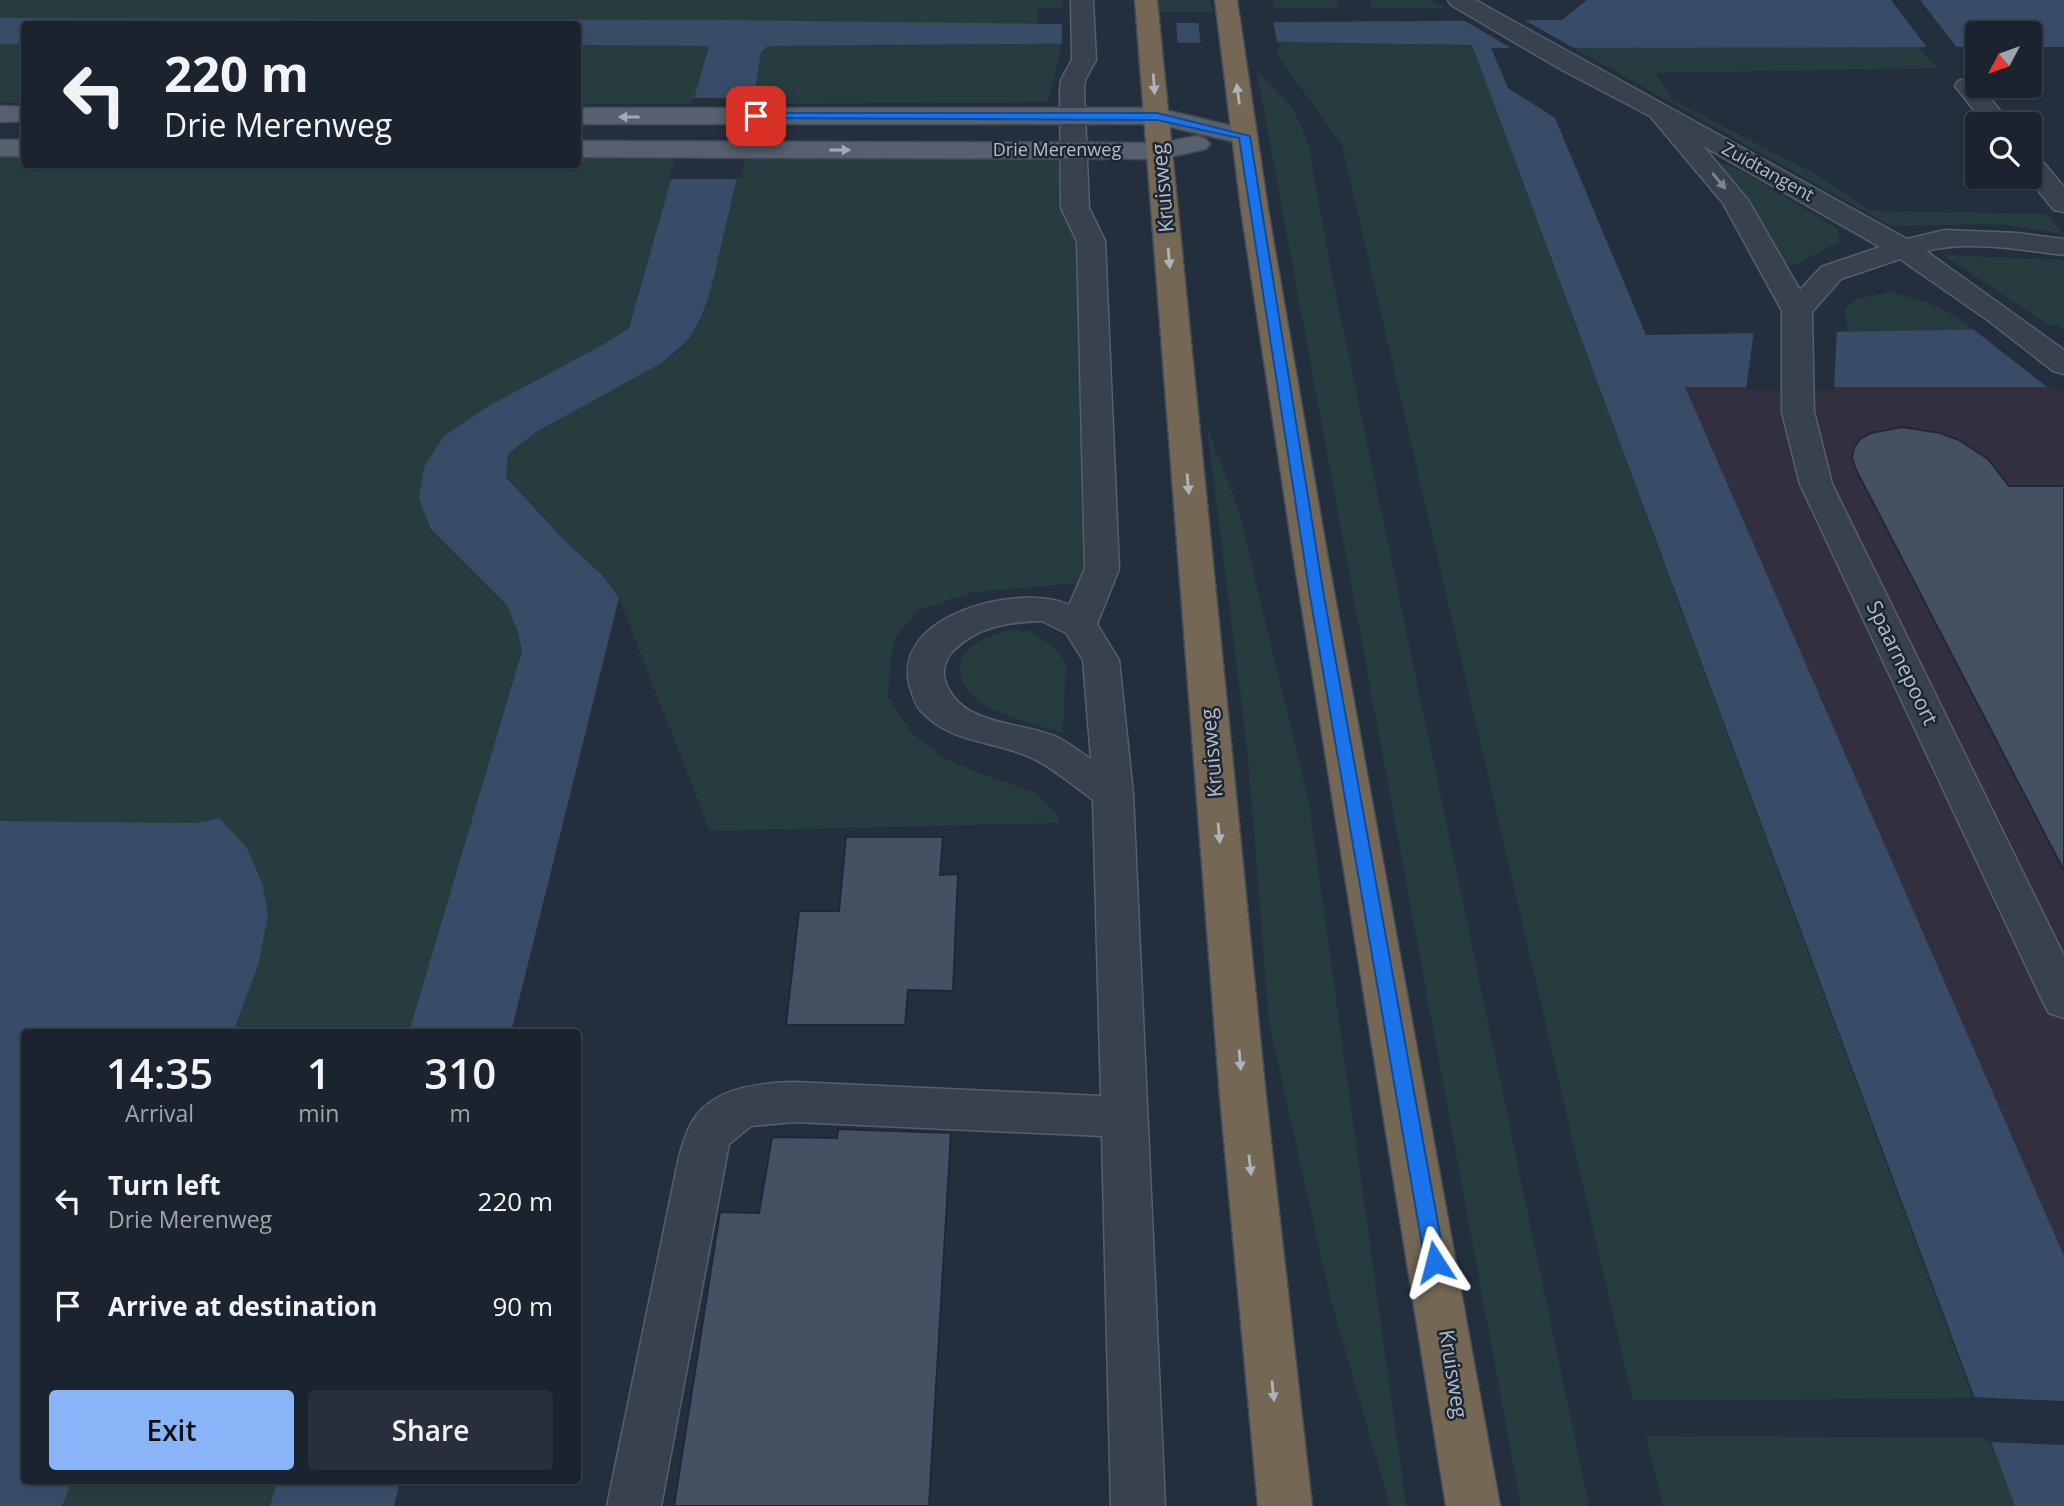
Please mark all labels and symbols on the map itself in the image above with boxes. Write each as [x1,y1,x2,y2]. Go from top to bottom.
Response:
north arrow [1965,21,2042,98]
one-way arrow [1149,73,1160,95]
one-way arrow [1232,82,1243,104]
pin [726,86,786,146]
one-way arrow [618,111,640,123]
street label: Zuidtangent [1718,136,1819,206]
street label: Drie Merenweg [993,137,1121,161]
street label: Kruisweg [1144,142,1180,234]
one-way arrow [829,144,851,156]
one-way arrow [1712,171,1727,189]
one-way arrow [1164,247,1175,269]
one-way arrow [1183,474,1194,496]
street label: Spaarnepoort [1861,596,1945,729]
street label: Kruisweg [1193,707,1229,799]
one-way arrow [1214,822,1225,844]
one-way arrow [1234,1049,1245,1071]
one-way arrow [1245,1154,1256,1176]
position arrow [1398,1225,1472,1299]
street label: Kruisweg [1433,1328,1475,1420]
one-way arrow [1268,1381,1279,1403]

